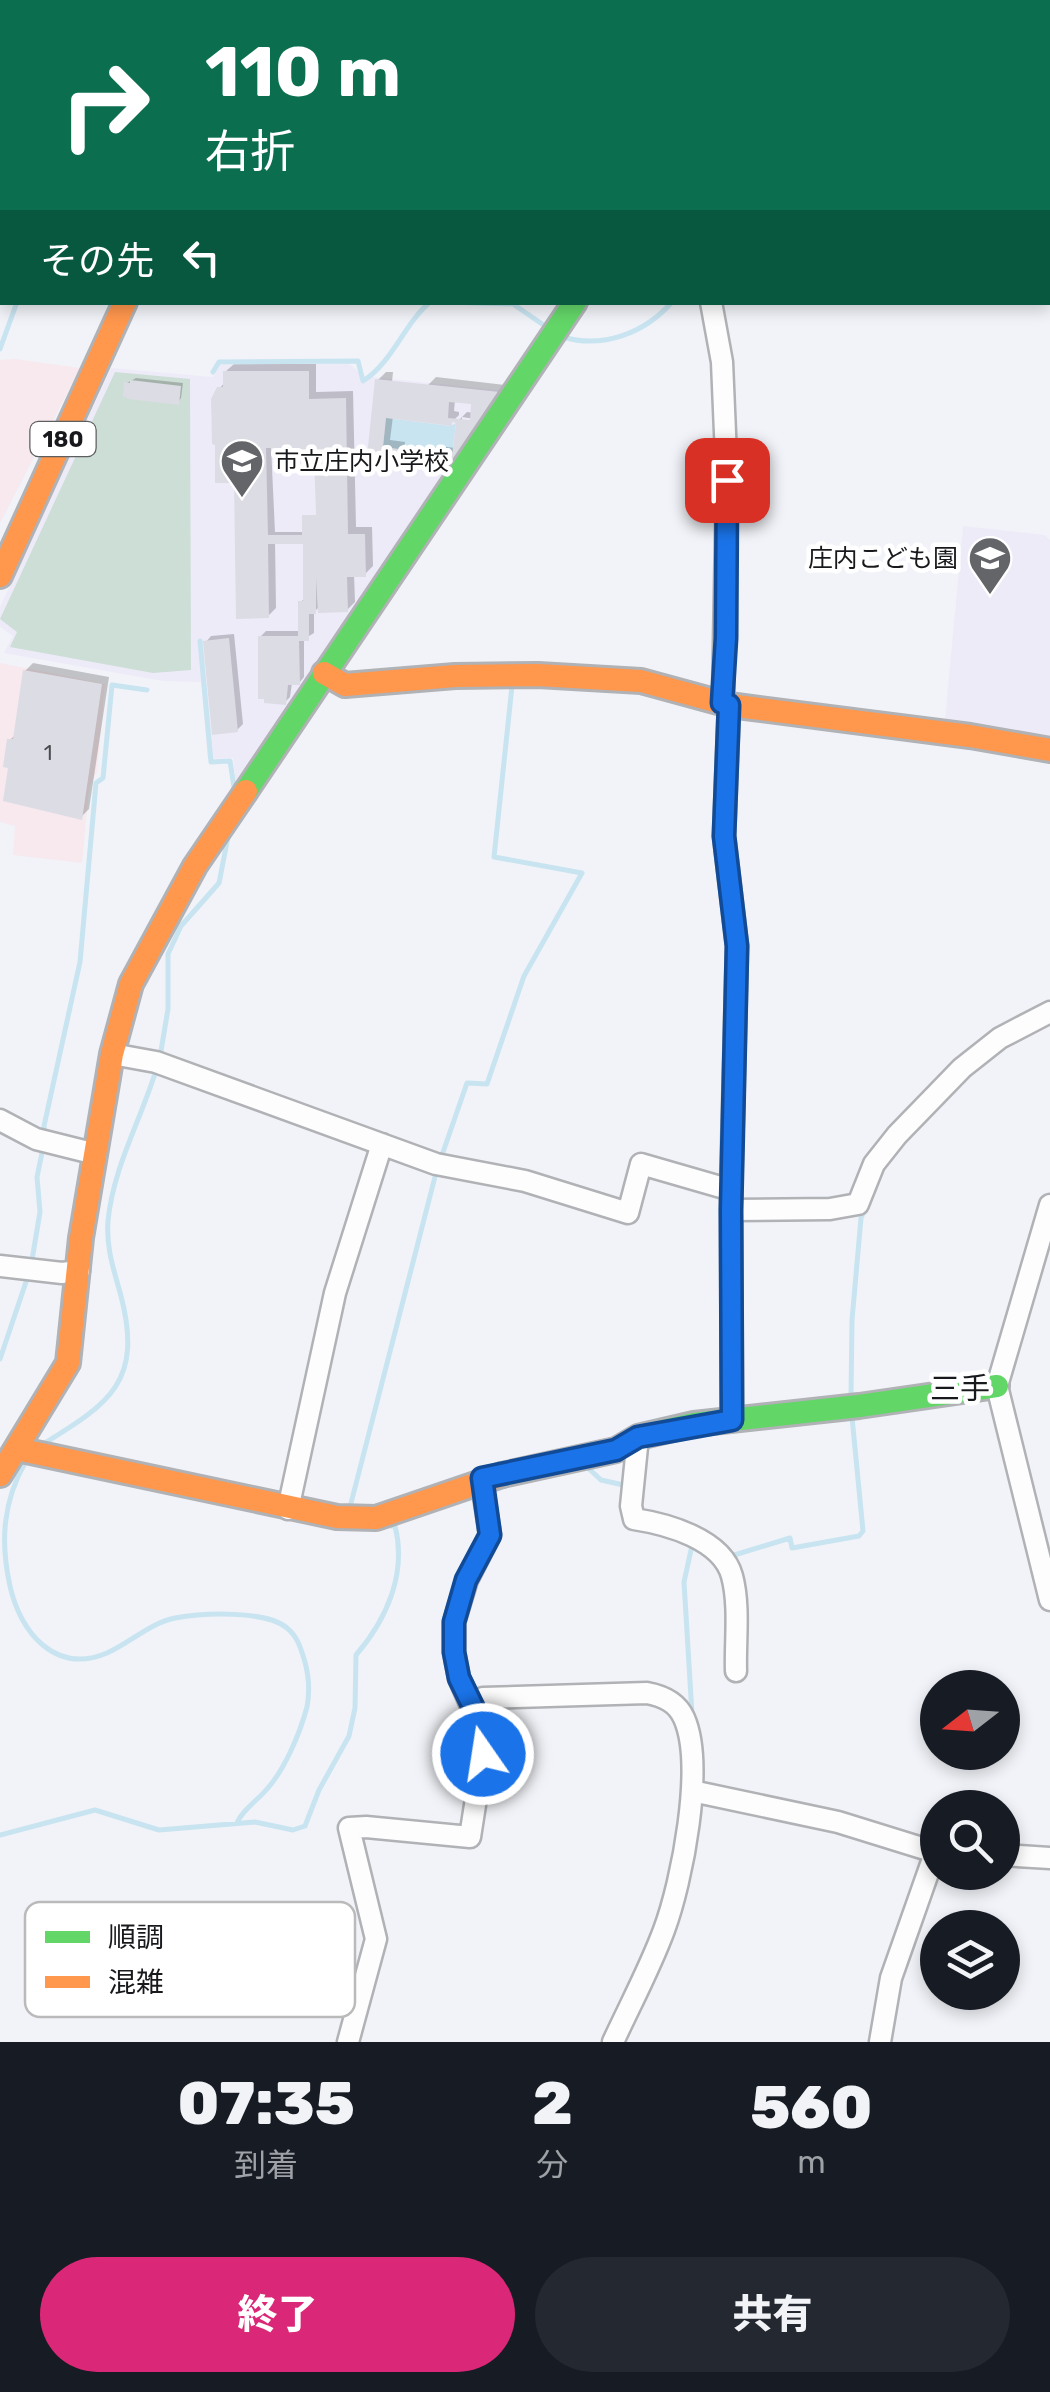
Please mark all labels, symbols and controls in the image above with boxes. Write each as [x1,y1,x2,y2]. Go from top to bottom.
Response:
text: 110 m [205,31,401,114]
icon: right [40,40,170,170]
text: 右折 [205,125,295,178]
icon: left [174,230,229,285]
text: その先 [40,238,154,284]
road number: 180 [30,422,96,456]
school or university icon: 市立庄内小学校 [219,438,265,499]
pin [685,438,770,523]
place label: 市立庄内小学校 [274,447,449,476]
icon: arrive [700,453,755,508]
school or university icon: 庄内こども園 [967,535,1013,596]
place label: 庄内こども園 [808,544,958,573]
house number: 1 [44,741,52,765]
district label: 三手 [930,1371,990,1407]
north arrow [920,1670,1020,1770]
map controls [920,1670,1020,2010]
position arrow [431,1702,535,1806]
button: search [920,1790,1020,1890]
legend [25,1902,355,2017]
button: layers [920,1910,1020,2010]
text: 順調 [108,1921,164,1954]
text: 混雑 [108,1966,164,1999]
text: 07:35 [177,2068,355,2139]
text: 2 [532,2068,573,2139]
text: 560 [750,2072,873,2143]
text: m [797,2143,826,2181]
text: 到着 [234,2146,298,2184]
text: 分 [537,2146,569,2184]
button: 終了 [40,2257,515,2372]
button: 共有 [535,2257,1010,2372]

